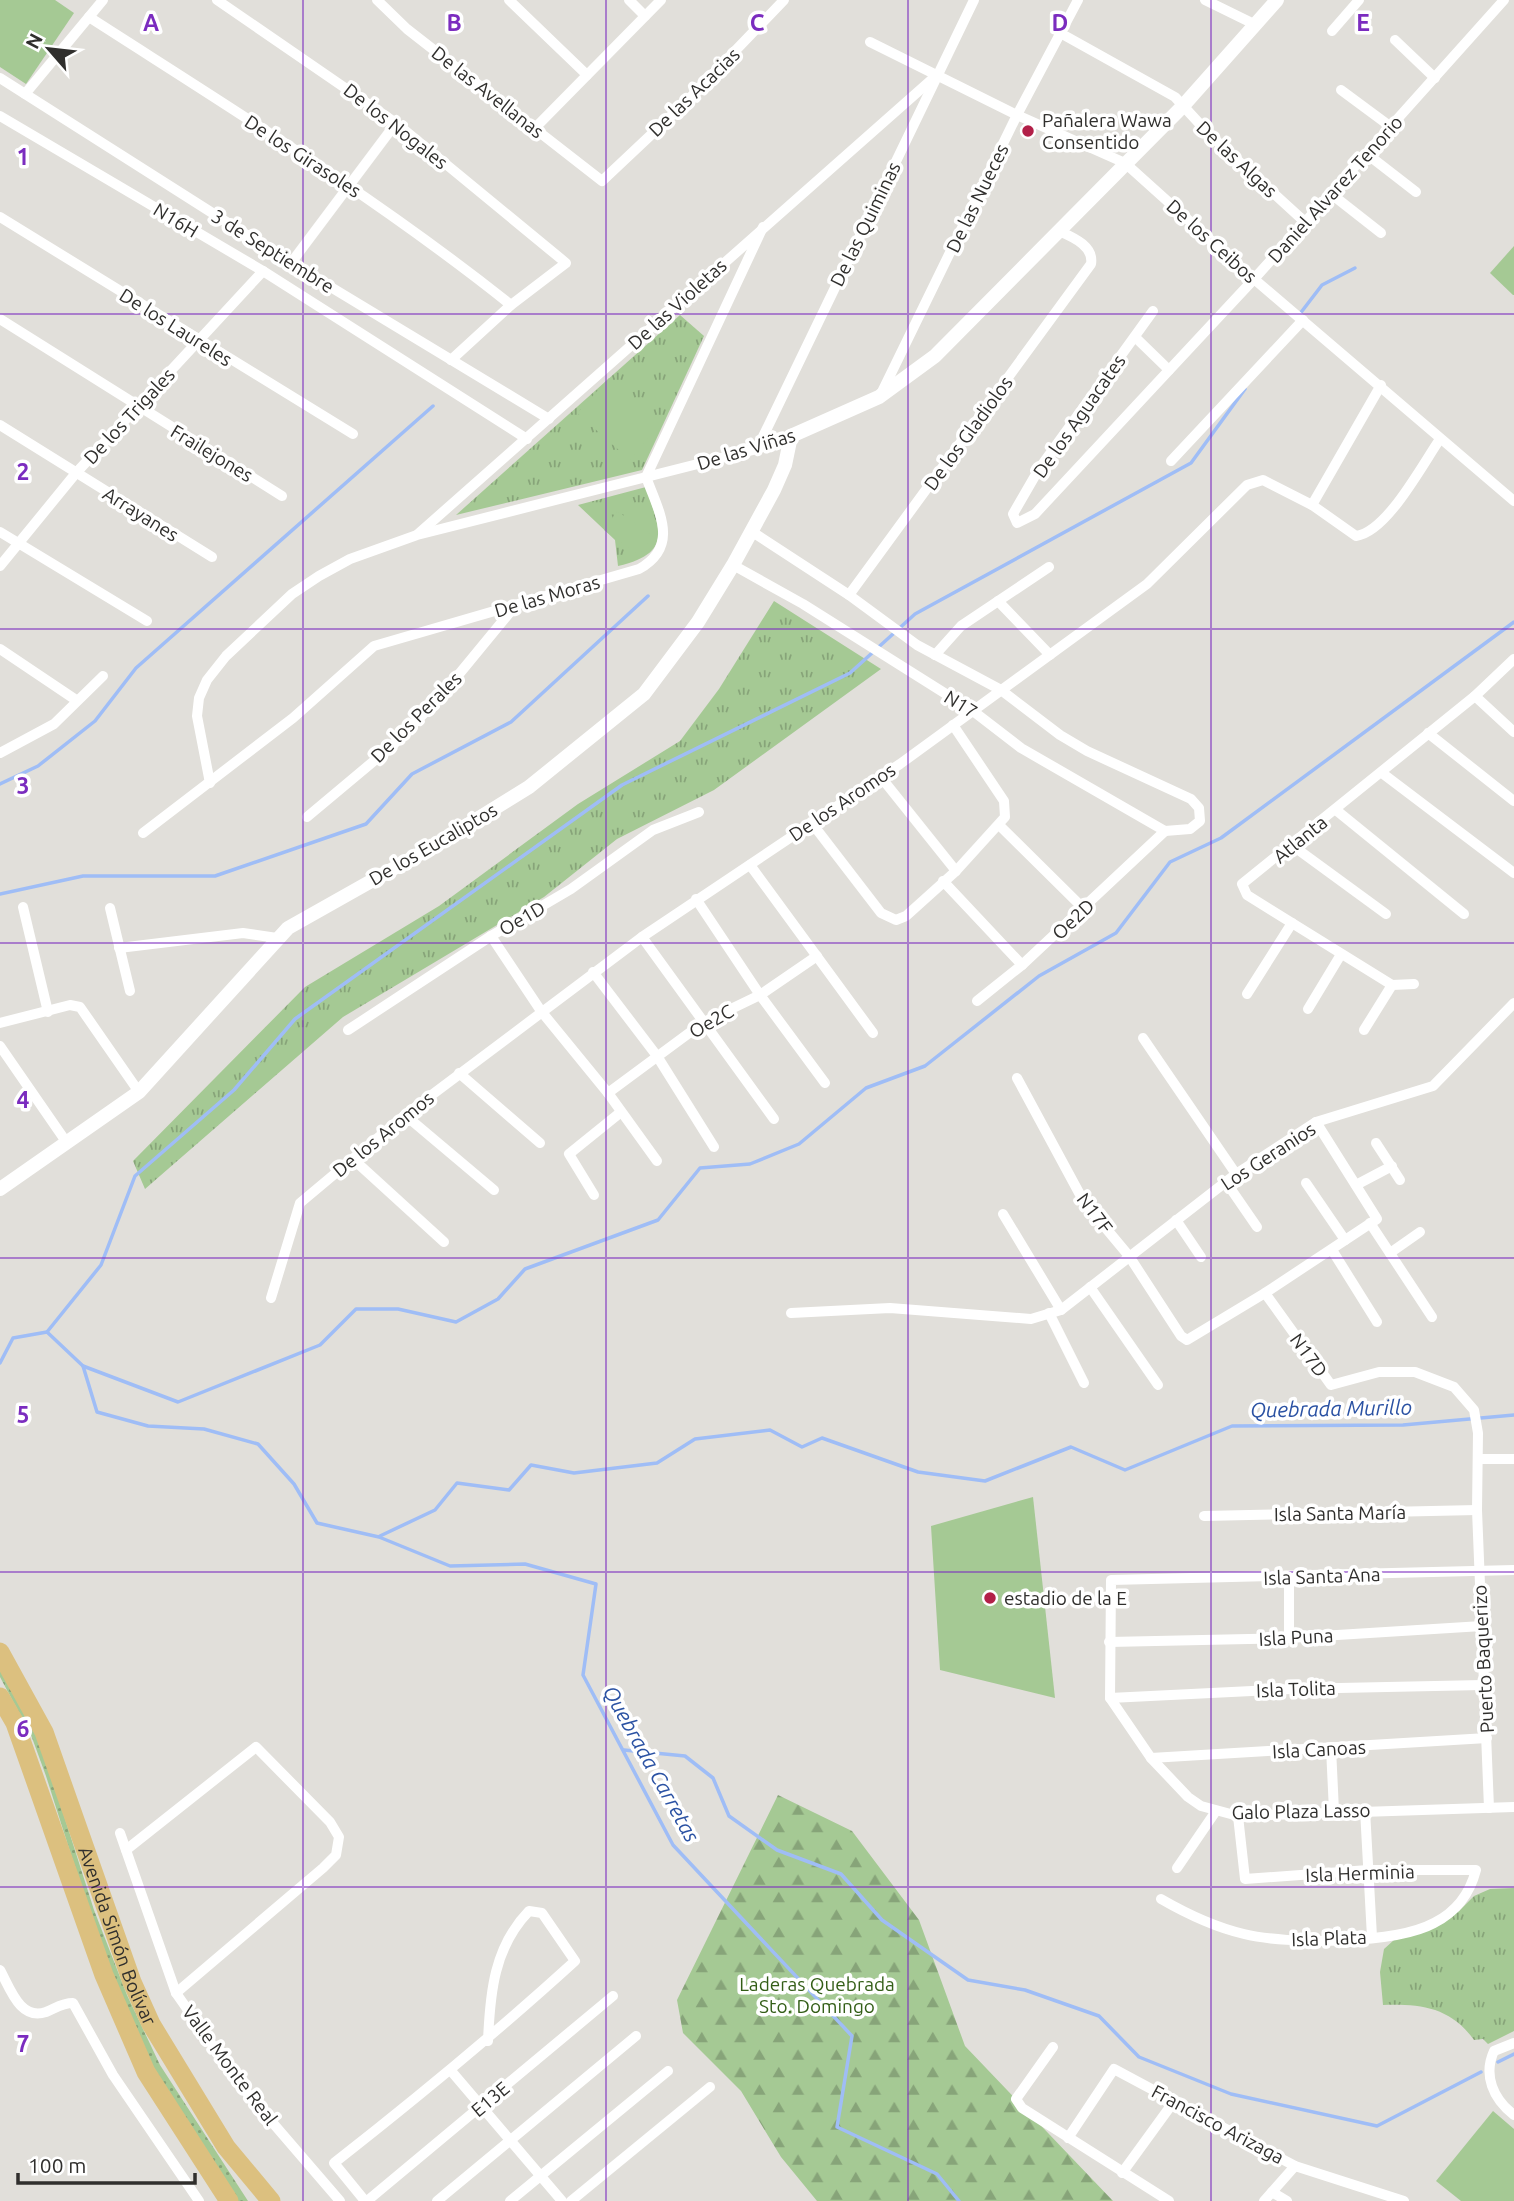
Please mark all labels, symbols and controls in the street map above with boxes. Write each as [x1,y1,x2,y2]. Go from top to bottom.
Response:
text: A [143,10,159,35]
text: B [446,10,462,35]
text: C [750,10,765,35]
text: D [1052,10,1068,35]
text: E [1356,10,1370,35]
north arrow [14,14,84,84]
text: N [21,30,47,52]
street label: De las Avellanas [428,41,548,143]
street label: De las Acacias [644,43,744,141]
street label: De los Nogales [340,79,452,173]
place label: Pañalera Wawa Consentido [1042,109,1172,153]
street label: De los Girasoles [241,110,365,202]
street label: Daniel Alvarez Tenorio [1263,111,1407,267]
street label: De las Algas [1192,116,1282,202]
marker: Pañalera Wawa Consentido [1020,123,1036,139]
street label: De las Nueces [941,140,1013,256]
text: 1 [17,144,29,169]
street label: De las Quiminas [825,158,905,290]
street label: De los Ceibos [1162,195,1262,287]
street label: N16H [150,198,202,242]
street label: 3 de Septiembre [208,204,338,298]
street label: De las Violetas [623,254,731,354]
street label: De los Laureles [116,284,236,370]
street label: De los Aguacates [1028,350,1130,482]
street label: De los Trigales [79,363,179,469]
street label: De los Gladiolos [919,372,1017,494]
street label: Frailejones [167,420,257,486]
street label: De las Viñas [694,424,798,474]
text: 2 [17,459,29,484]
street label: Arrayanes [99,482,183,546]
street label: De las Moras [492,570,602,622]
street label: De los Perales [366,667,466,767]
street label: N17 [940,685,982,723]
street label: De los Aromos [785,758,899,846]
text: 3 [17,773,29,798]
street label: De los Eucaliptos [365,798,501,890]
street label: Atlanta [1269,811,1331,867]
street label: Oe2D [1047,894,1099,944]
street label: Oe1D [495,896,549,940]
street label: Oe2C [685,999,737,1042]
text: 4 [17,1087,30,1112]
street label: De los Aromos [328,1087,438,1181]
street label: Los Geranios [1217,1117,1319,1195]
street label: N17F [1073,1188,1117,1238]
street label: N17D [1286,1329,1332,1381]
water label: Quebrada Murillo [1250,1395,1412,1422]
text: 5 [17,1402,29,1427]
street label: Isla Santa María [1274,1501,1406,1525]
street label: Isla Santa Ana [1263,1563,1381,1589]
street label: Puerto Baquerizo [1468,1584,1498,1734]
place label: estadio de la E [1004,1587,1127,1609]
marker: estadio de la E [982,1590,998,1606]
street label: Isla Puna [1258,1624,1334,1650]
street label: Isla Tolita [1256,1677,1336,1701]
water label: Quebrada Carretas [598,1681,705,1847]
text: 6 [17,1716,30,1741]
street label: Isla Canoas [1272,1736,1366,1762]
street label: Galo Plaza Lasso [1231,1799,1371,1823]
street label: Avenida Simón Bolívar [74,1844,161,2029]
street label: Isla Herminia [1305,1860,1415,1886]
street label: Isla Plata [1291,1926,1367,1950]
park label: Laderas Quebrada Sto. Domingo [739,1973,895,2017]
street label: Valle Monte Real [178,2001,282,2129]
text: 7 [17,2031,29,2056]
street label: E13E [467,2077,513,2121]
street label: Francisco Arizaga [1148,2080,1288,2168]
scale bar [18,2142,194,2186]
text: 100 m [28,2153,86,2177]

